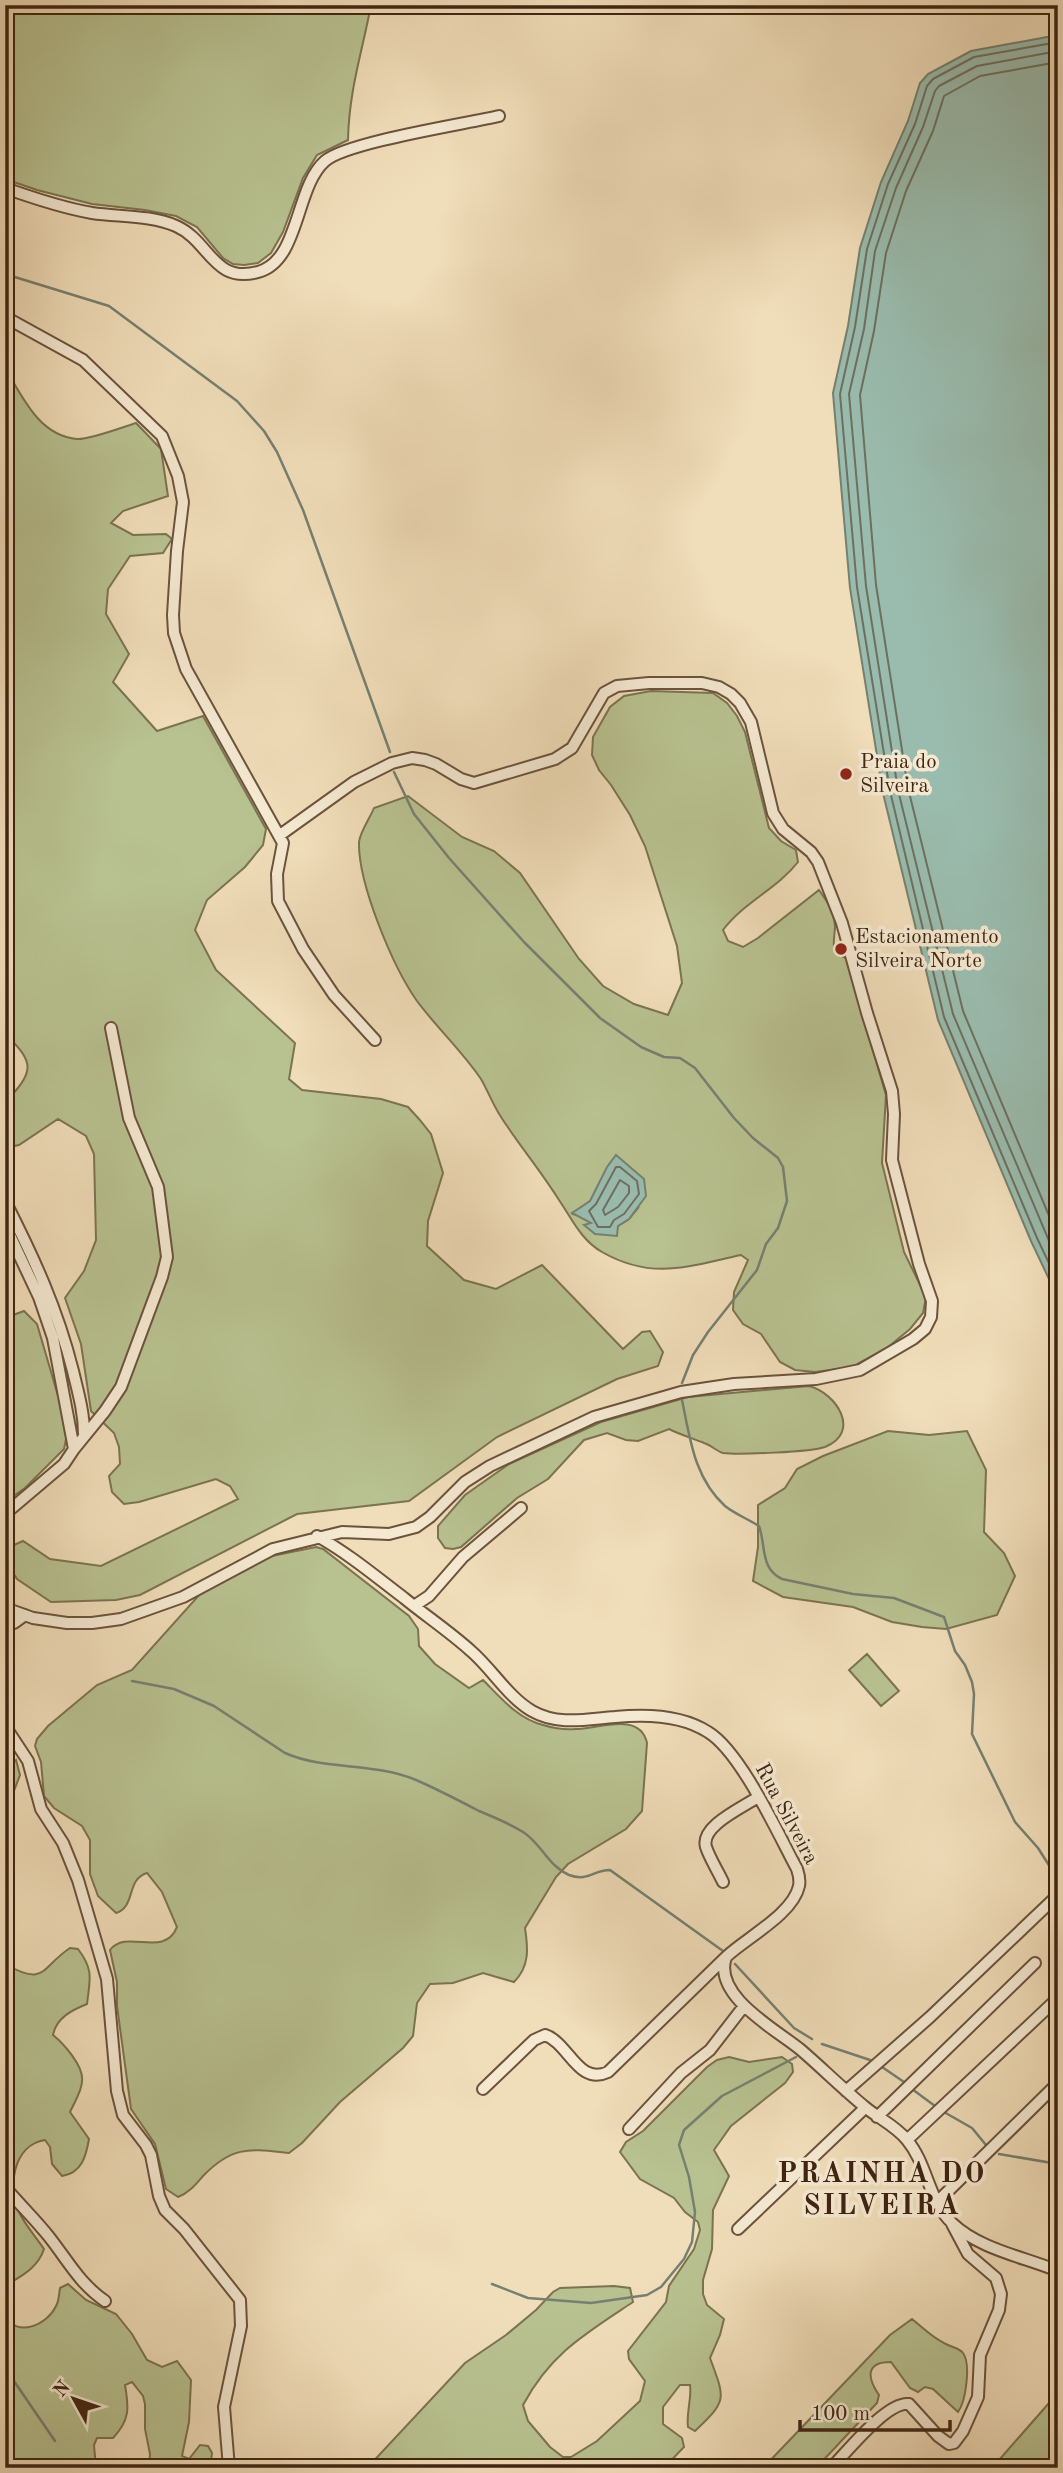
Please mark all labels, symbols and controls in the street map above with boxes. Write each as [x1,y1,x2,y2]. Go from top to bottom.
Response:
place label: Praia do Silveira [860,752,937,797]
marker: Praia do Silveira [838,766,854,782]
place label: Estacionamento Silveira Norte [855,927,999,972]
marker: Estacionamento Silveira Norte [833,941,849,957]
street label: Rua Silveira [751,1760,821,1868]
district label: PRAINHA DO SILVEIRA [778,2161,986,2221]
north arrow [38,2364,108,2434]
text: N [51,2378,75,2401]
scale bar [800,2389,951,2433]
text: 100 m [811,2404,870,2425]

